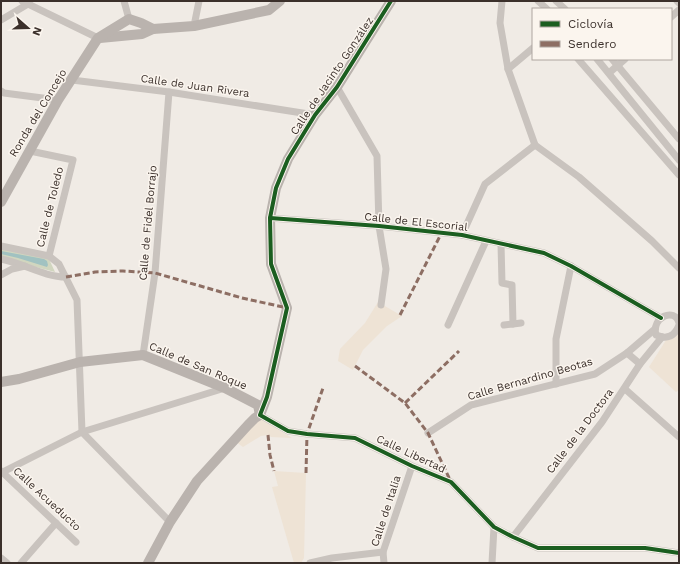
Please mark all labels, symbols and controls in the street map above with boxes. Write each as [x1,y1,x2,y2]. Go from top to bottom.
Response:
north arrow [8,8,48,48]
legend [532,8,672,60]
street label: Calle de Jacinto González [288,14,376,137]
text: Ciclovía [568,17,613,31]
text: N [29,25,44,37]
text: Sendero [568,37,616,51]
street label: Ronda del Concejo [7,67,69,159]
street label: Calle de Juan Rivera [140,72,250,100]
street label: Calle de Toledo [34,165,66,249]
street label: Calle de Fidel Borrajo [136,165,160,281]
street label: Calle de El Escorial [364,210,469,234]
street label: Calle de San Roque [147,339,249,393]
street label: Calle Bernardino Beotas [466,355,594,403]
street label: Calle de la Doctora [544,386,616,476]
street label: Calle Libertad [374,432,448,476]
street label: Calle Acueducto [11,464,83,534]
street label: Calle de Italia [368,474,404,548]

